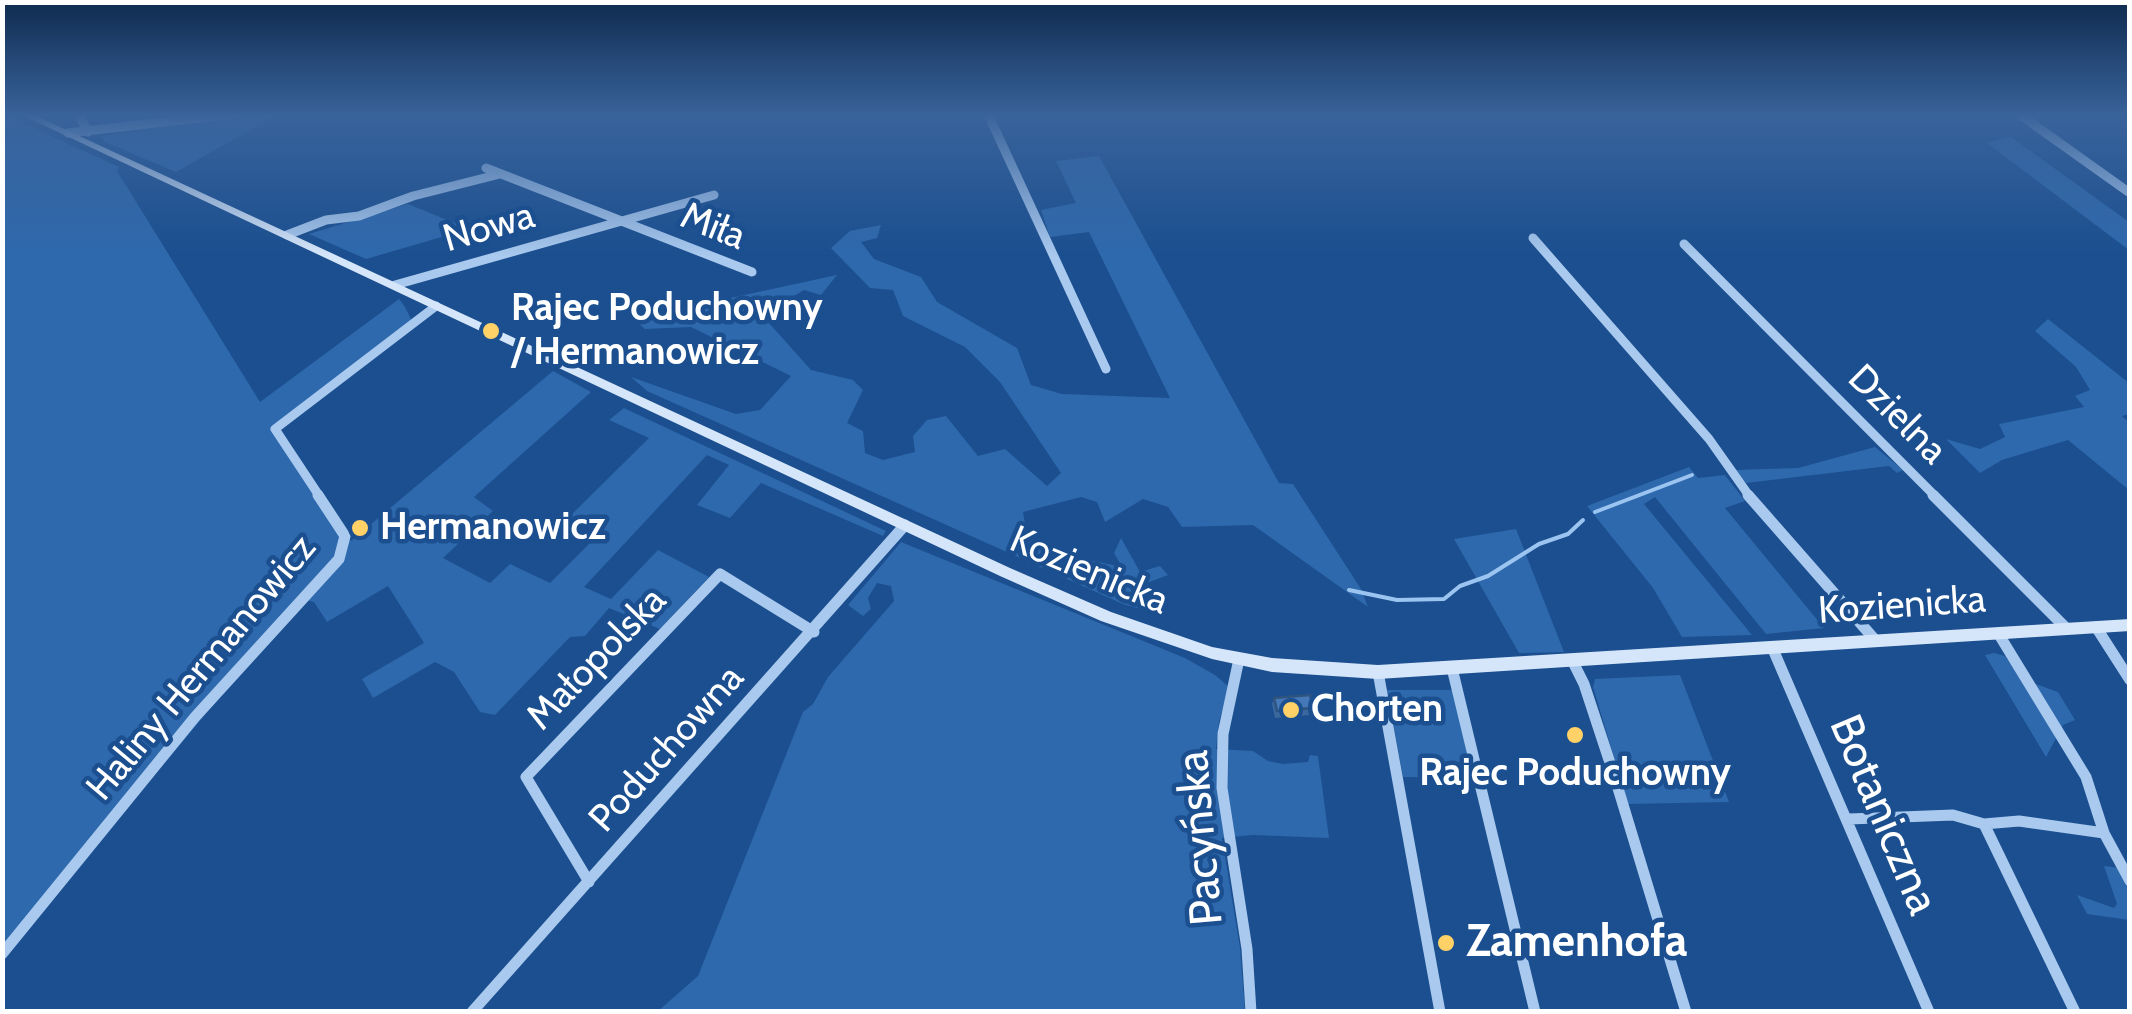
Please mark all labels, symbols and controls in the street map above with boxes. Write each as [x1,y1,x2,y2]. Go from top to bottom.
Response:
street label: Nowa [438,193,540,263]
street label: Miła [674,194,752,260]
place label: Rajec Poduchowny / Hermanowicz [511,286,823,376]
marker: Rajec Poduchowny / Hermanowicz [480,320,502,342]
street label: Dzielna [1838,356,1956,474]
place label: Hermanowicz [380,505,606,551]
marker: Hermanowicz [349,517,371,539]
street label: Kozienicka [1003,517,1175,625]
street label: Haliny Hermanowicz [78,526,326,810]
street label: Kozienicka [1817,577,1987,635]
street label: Małopolska [518,578,676,740]
street label: Poduchowna [580,656,754,842]
place label: Chorten [1311,687,1443,733]
marker: Chorten [1280,699,1302,721]
street label: Botaniczna [1817,707,1949,923]
marker: Rajec Poduchowny [1564,724,1586,746]
street label: Pacyńska [1166,748,1236,928]
place label: Rajec Poduchowny [1419,751,1731,797]
place label: Zamenhofa [1466,916,1687,970]
marker: Zamenhofa [1435,932,1457,954]

